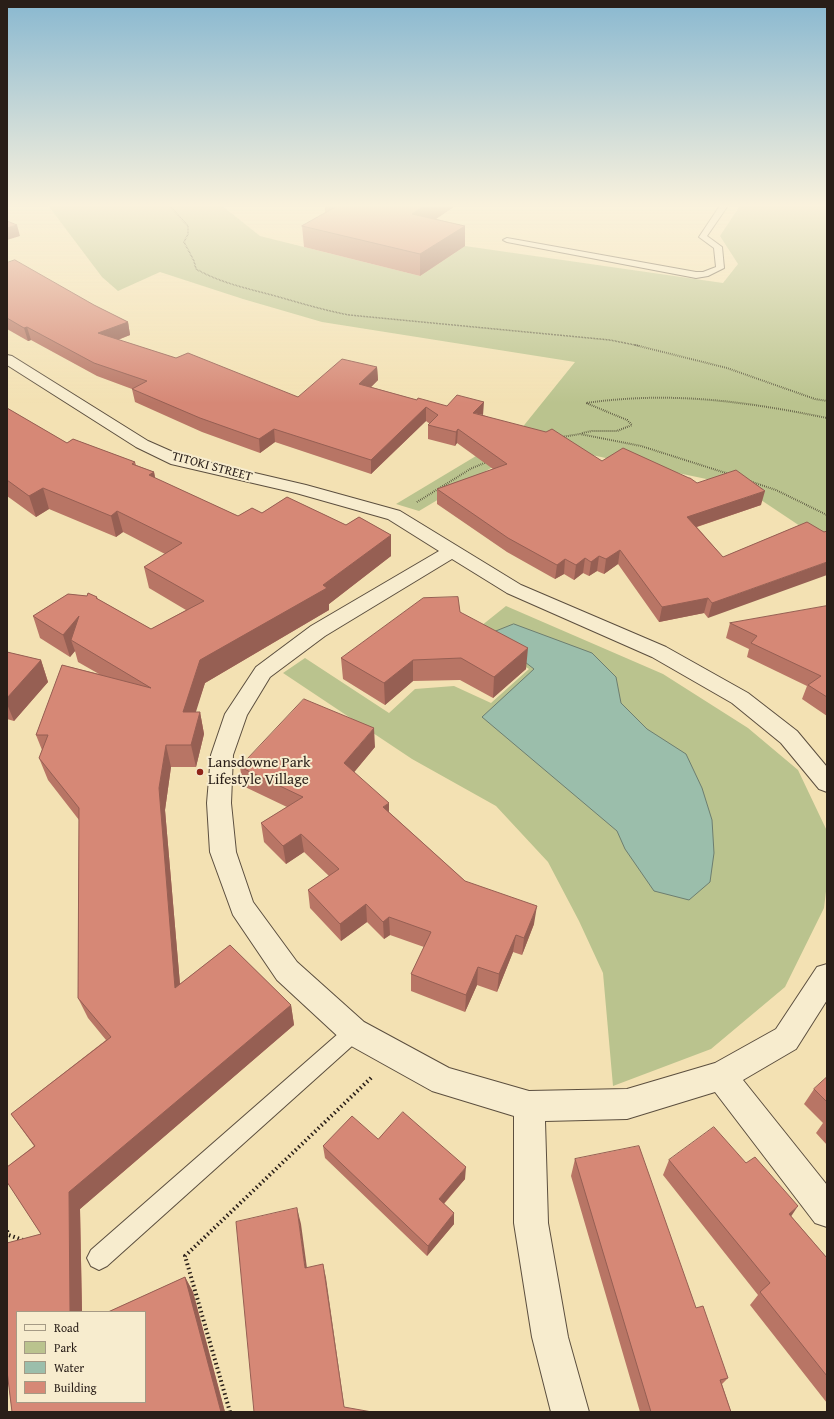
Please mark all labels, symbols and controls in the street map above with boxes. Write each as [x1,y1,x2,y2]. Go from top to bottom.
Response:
street label: TITOKI STREET [170,449,254,485]
place label: Lansdowne Park Lifestyle Village [208,754,311,789]
marker: Lansdowne Park Lifestyle Village [195,767,205,777]
legend [16,1311,146,1403]
text: Road [54,1319,79,1336]
text: Park [54,1339,77,1356]
text: Water [54,1359,84,1376]
text: Building [54,1379,97,1396]

